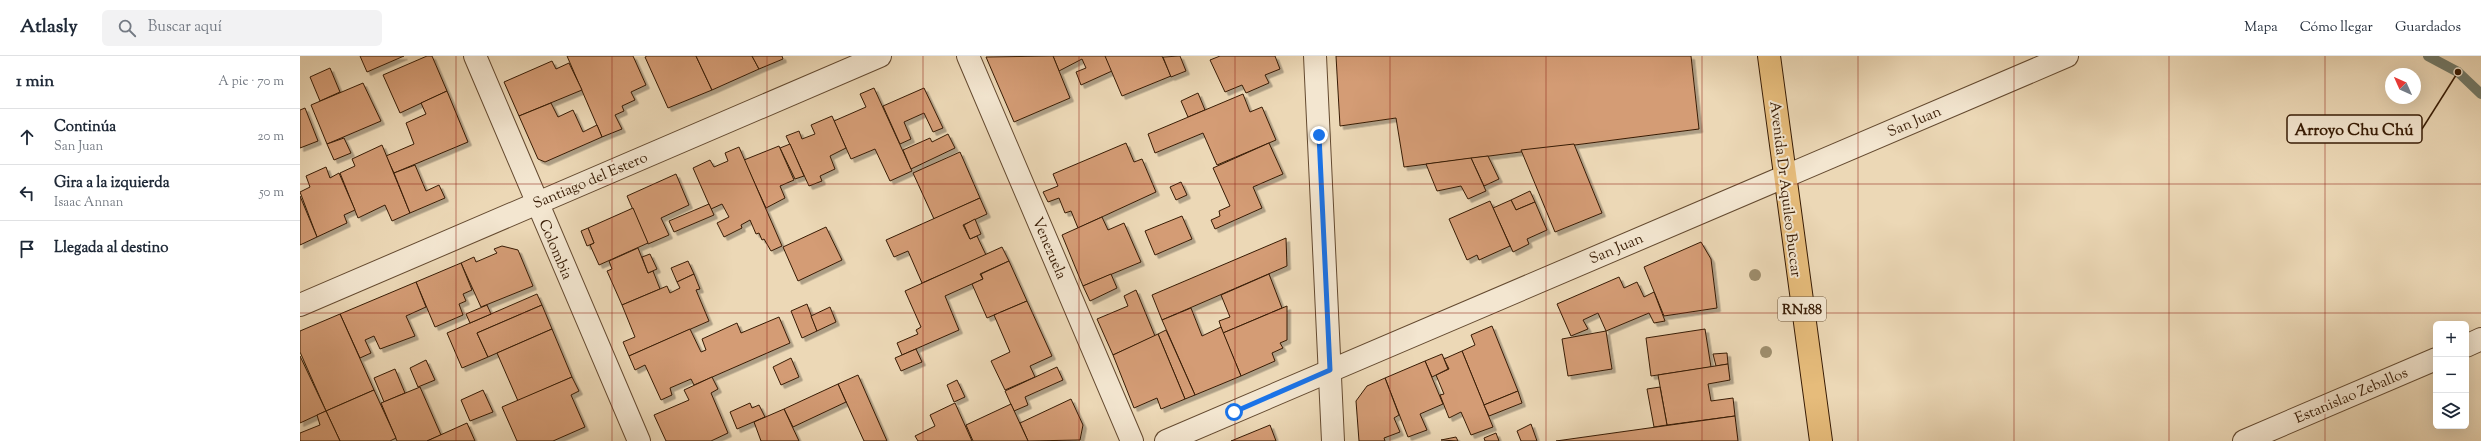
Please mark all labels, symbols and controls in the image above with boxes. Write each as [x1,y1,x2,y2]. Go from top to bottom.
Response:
search box [102,10,382,46]
text: Atlasly [20,14,78,41]
icon: search [116,17,138,39]
text: Buscar aquí [148,17,222,38]
text: Mapa [2244,18,2278,38]
text: Cómo llegar [2300,18,2373,38]
text: Guardados [2395,18,2461,38]
north arrow [2385,68,2421,104]
text: 1 min [16,70,54,94]
text: A pie · 70 m [218,73,284,91]
street label: Avenida Dr Aquileo Buccar [1763,100,1806,279]
street label: San Juan [1884,102,1945,143]
callout: Arroyo Chu Chú [2287,115,2422,143]
text: Continúa [54,117,116,138]
text: Arroyo Chu Chú [2295,120,2414,143]
icon: ahead [16,126,38,148]
route end [1310,126,1328,144]
text: 20 m [258,128,284,146]
text: San Juan [54,138,103,156]
street label: Santiago del Estero [530,148,651,215]
text: Gira a la izquierda [54,173,170,194]
icon: left [16,182,38,204]
text: 50 m [259,184,284,202]
text: Isaac Annan [54,194,123,212]
street label: Venezuela [1026,214,1071,283]
street label: Colombia [533,216,577,283]
street label: San Juan [1586,229,1647,270]
icon: arrive [16,238,38,260]
text: Llegada al destino [54,238,169,259]
road number: RN188 [1778,297,1826,321]
map controls [2433,321,2469,429]
button: + [2433,321,2469,357]
button: − [2433,357,2469,393]
street label: Estanislao Zeballos [2292,363,2411,430]
button: layers [2433,393,2469,429]
route start [1225,403,1243,421]

